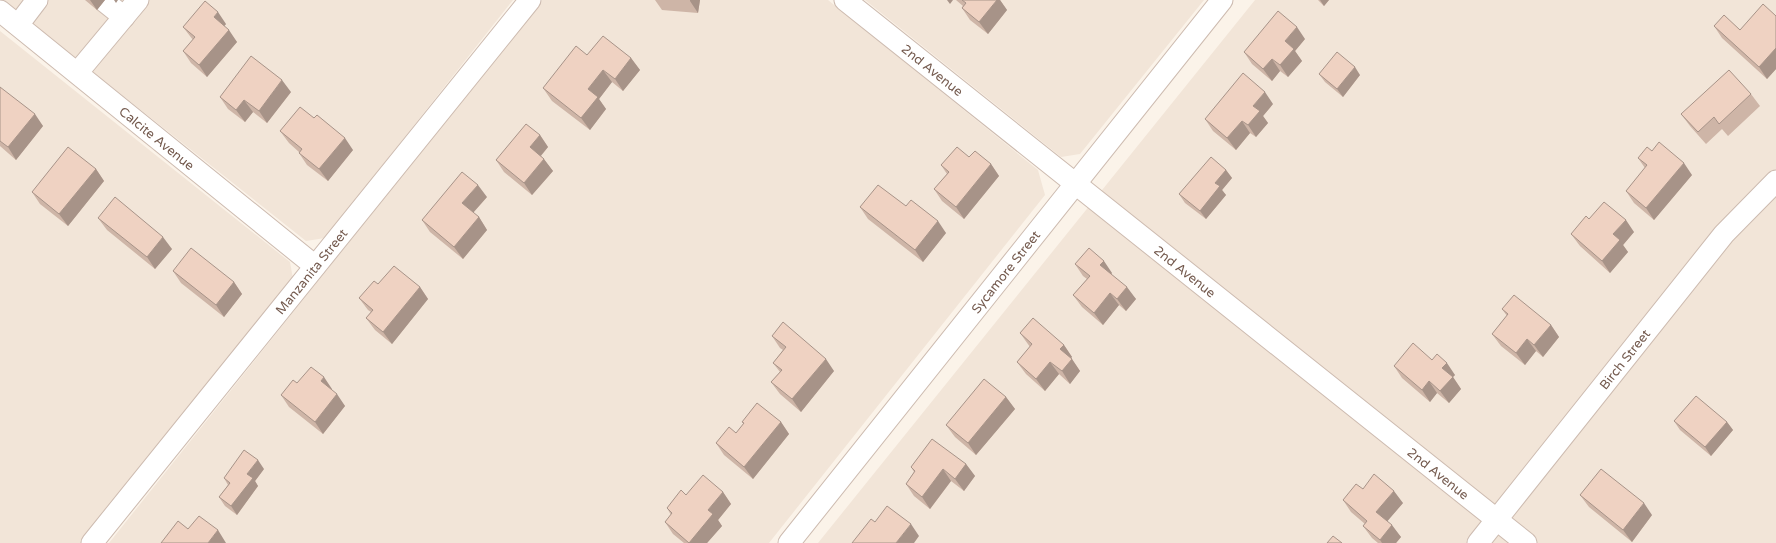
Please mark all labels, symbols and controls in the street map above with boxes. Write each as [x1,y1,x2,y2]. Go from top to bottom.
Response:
street label: 2nd Avenue [898,41,966,100]
street label: Calcite Avenue [116,104,197,174]
street label: Manzanita Street [273,226,351,318]
street label: Sycamore Street [968,228,1044,317]
street label: 2nd Avenue [1150,243,1219,301]
street label: Birch Street [1596,326,1654,393]
street label: 2nd Avenue [1404,445,1472,503]

